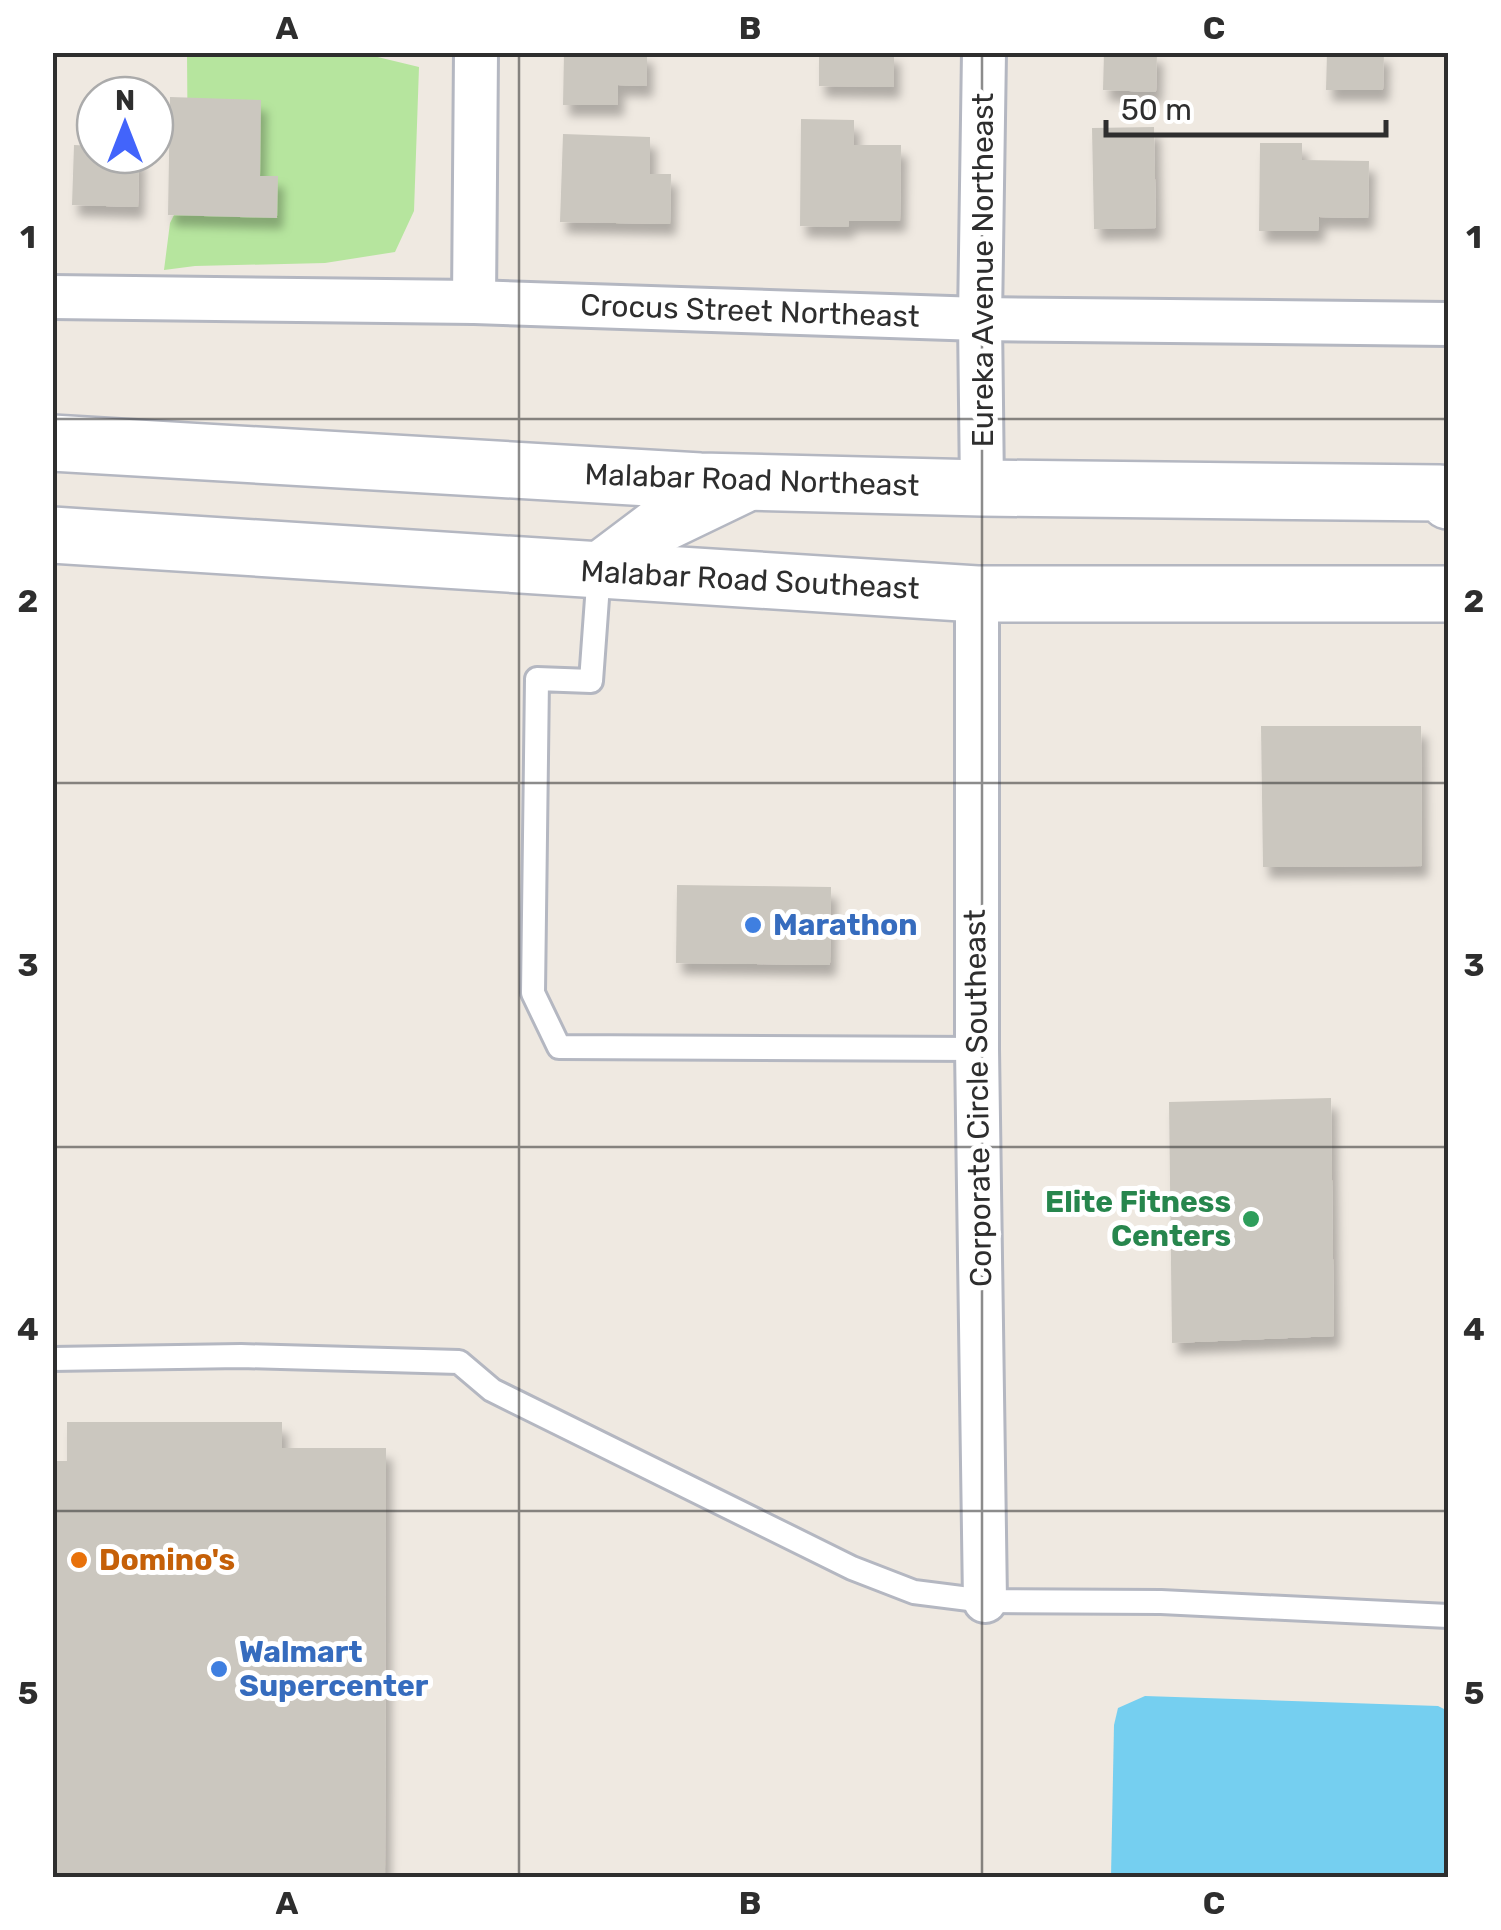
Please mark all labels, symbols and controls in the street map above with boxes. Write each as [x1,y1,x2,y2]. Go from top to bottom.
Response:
text: A [276,9,299,47]
text: B [739,9,761,47]
text: C [1203,9,1225,47]
north arrow [75,75,175,175]
scale bar [1106,75,1386,137]
text: N [115,84,135,117]
street label: Eureka Avenue Northeast [965,92,1001,447]
text: 50 m [1121,92,1192,128]
text: 1 [20,218,36,256]
text: 1 [1466,218,1482,256]
street label: Crocus Street Northeast [580,287,921,335]
street label: Malabar Road Northeast [584,456,920,504]
street label: Malabar Road Southeast [580,553,921,607]
text: 2 [18,582,38,620]
text: 2 [1464,582,1484,620]
place label: Marathon [773,907,918,943]
street label: Corporate Circle Southeast [957,909,999,1287]
marker: Marathon [742,914,764,936]
text: 3 [17,946,39,984]
text: 3 [1463,946,1485,984]
place label: Elite Fitness Centers [1045,1184,1231,1254]
marker: Elite Fitness Centers [1240,1208,1262,1230]
text: 4 [17,1310,39,1348]
text: 4 [1463,1310,1485,1348]
place label: Domino's [99,1542,235,1578]
marker: Domino's [68,1549,90,1571]
place label: Walmart Supercenter [239,1634,429,1704]
marker: Walmart Supercenter [208,1658,230,1680]
text: 5 [18,1674,38,1712]
text: 5 [1464,1674,1484,1712]
text: A [276,1884,299,1922]
text: B [739,1884,761,1922]
text: C [1203,1884,1225,1922]

